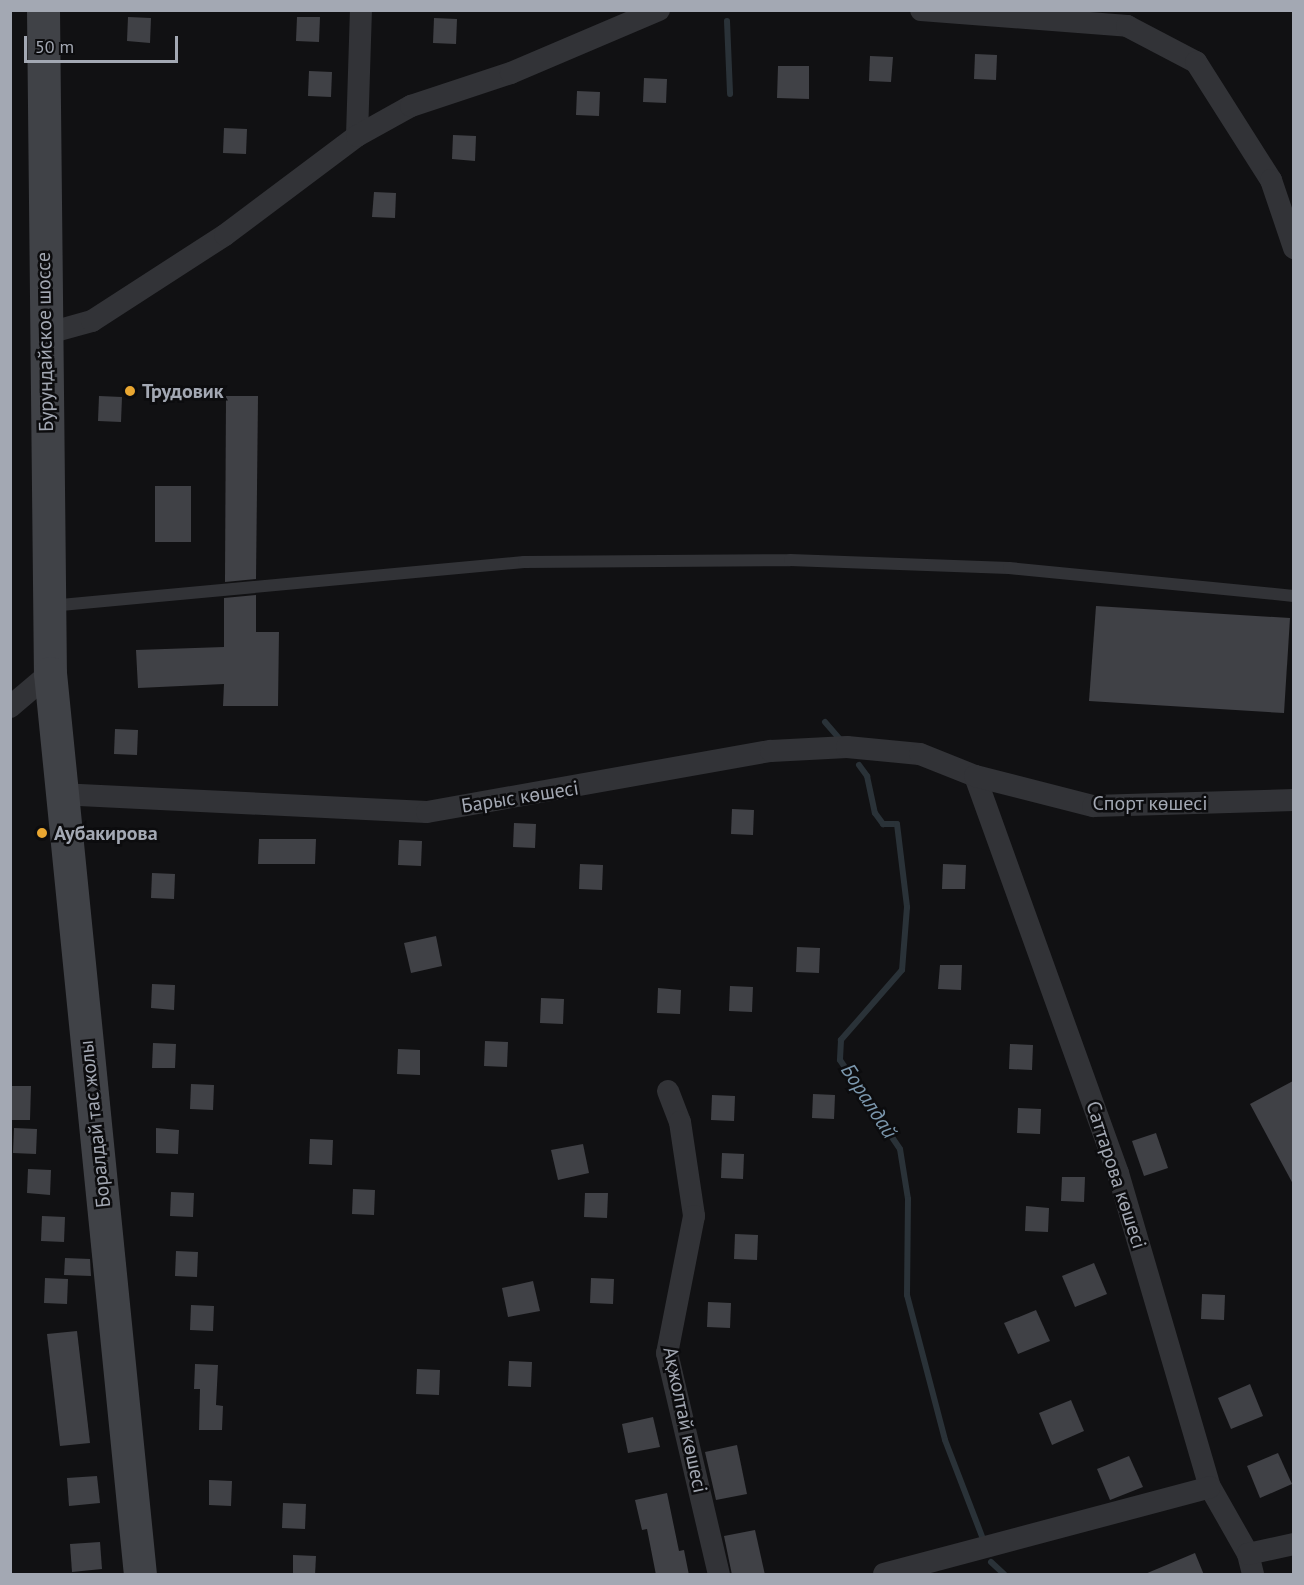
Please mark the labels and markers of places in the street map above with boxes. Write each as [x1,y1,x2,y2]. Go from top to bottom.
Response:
place label: Трудовик [142,379,223,403]
marker: Трудовик [123,384,137,398]
place label: Аубакирова [54,821,158,845]
marker: Аубакирова [35,826,49,840]

